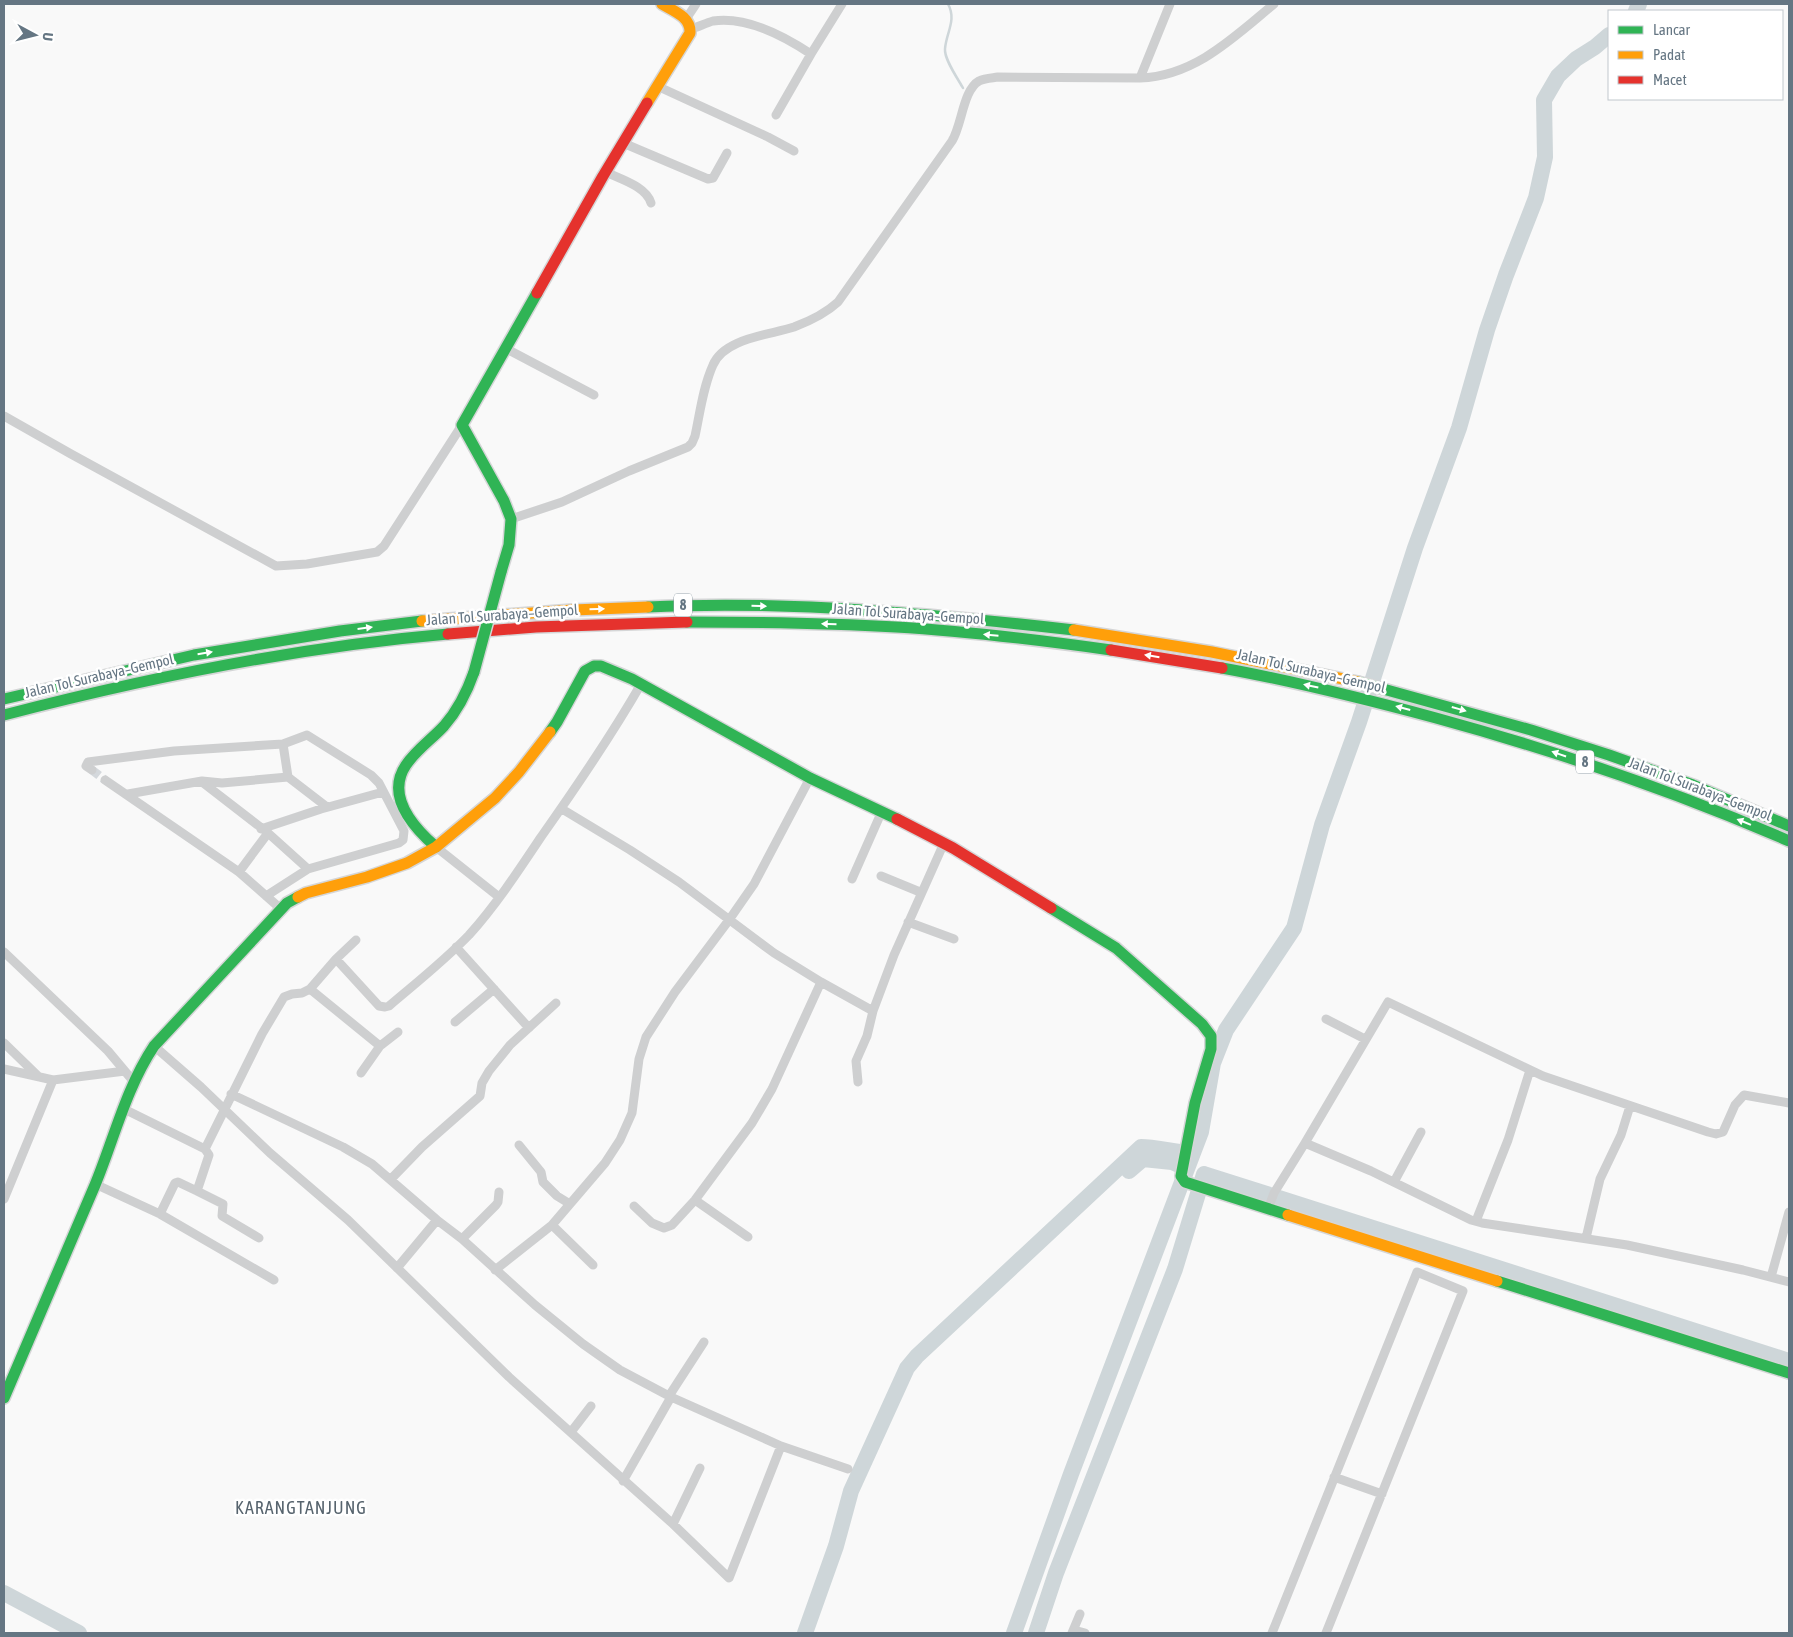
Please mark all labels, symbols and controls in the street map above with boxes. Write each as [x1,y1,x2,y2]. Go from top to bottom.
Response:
north arrow [10,10,60,60]
legend [1608,10,1783,100]
text: Lancar [1653,21,1691,38]
text: U [39,32,56,42]
text: Padat [1653,46,1685,63]
text: Macet [1653,71,1687,88]
road number: 8 [674,594,692,616]
street label: Jalan Tol Surabaya–Gempol [831,600,985,627]
street label: Jalan Tol Surabaya–Gempol [425,601,579,628]
one-way arrow [752,602,768,610]
one-way arrow [589,604,605,612]
one-way arrow [820,620,836,628]
one-way arrow [358,624,374,632]
one-way arrow [982,631,998,639]
street label: Jalan Tol Surabaya–Gempol [1235,645,1387,696]
one-way arrow [197,649,213,657]
street label: Jalan Tol Surabaya–Gempol [23,650,175,701]
one-way arrow [1143,652,1159,660]
one-way arrow [1304,682,1319,690]
one-way arrow [1396,703,1411,711]
one-way arrow [1452,705,1467,713]
one-way arrow [1551,750,1566,758]
road number: 8 [1576,750,1594,774]
street label: Jalan Tol Surabaya–Gempol [1626,753,1774,824]
one-way arrow [1736,818,1751,826]
district label: KARANGTANJUNG [235,1497,367,1518]

